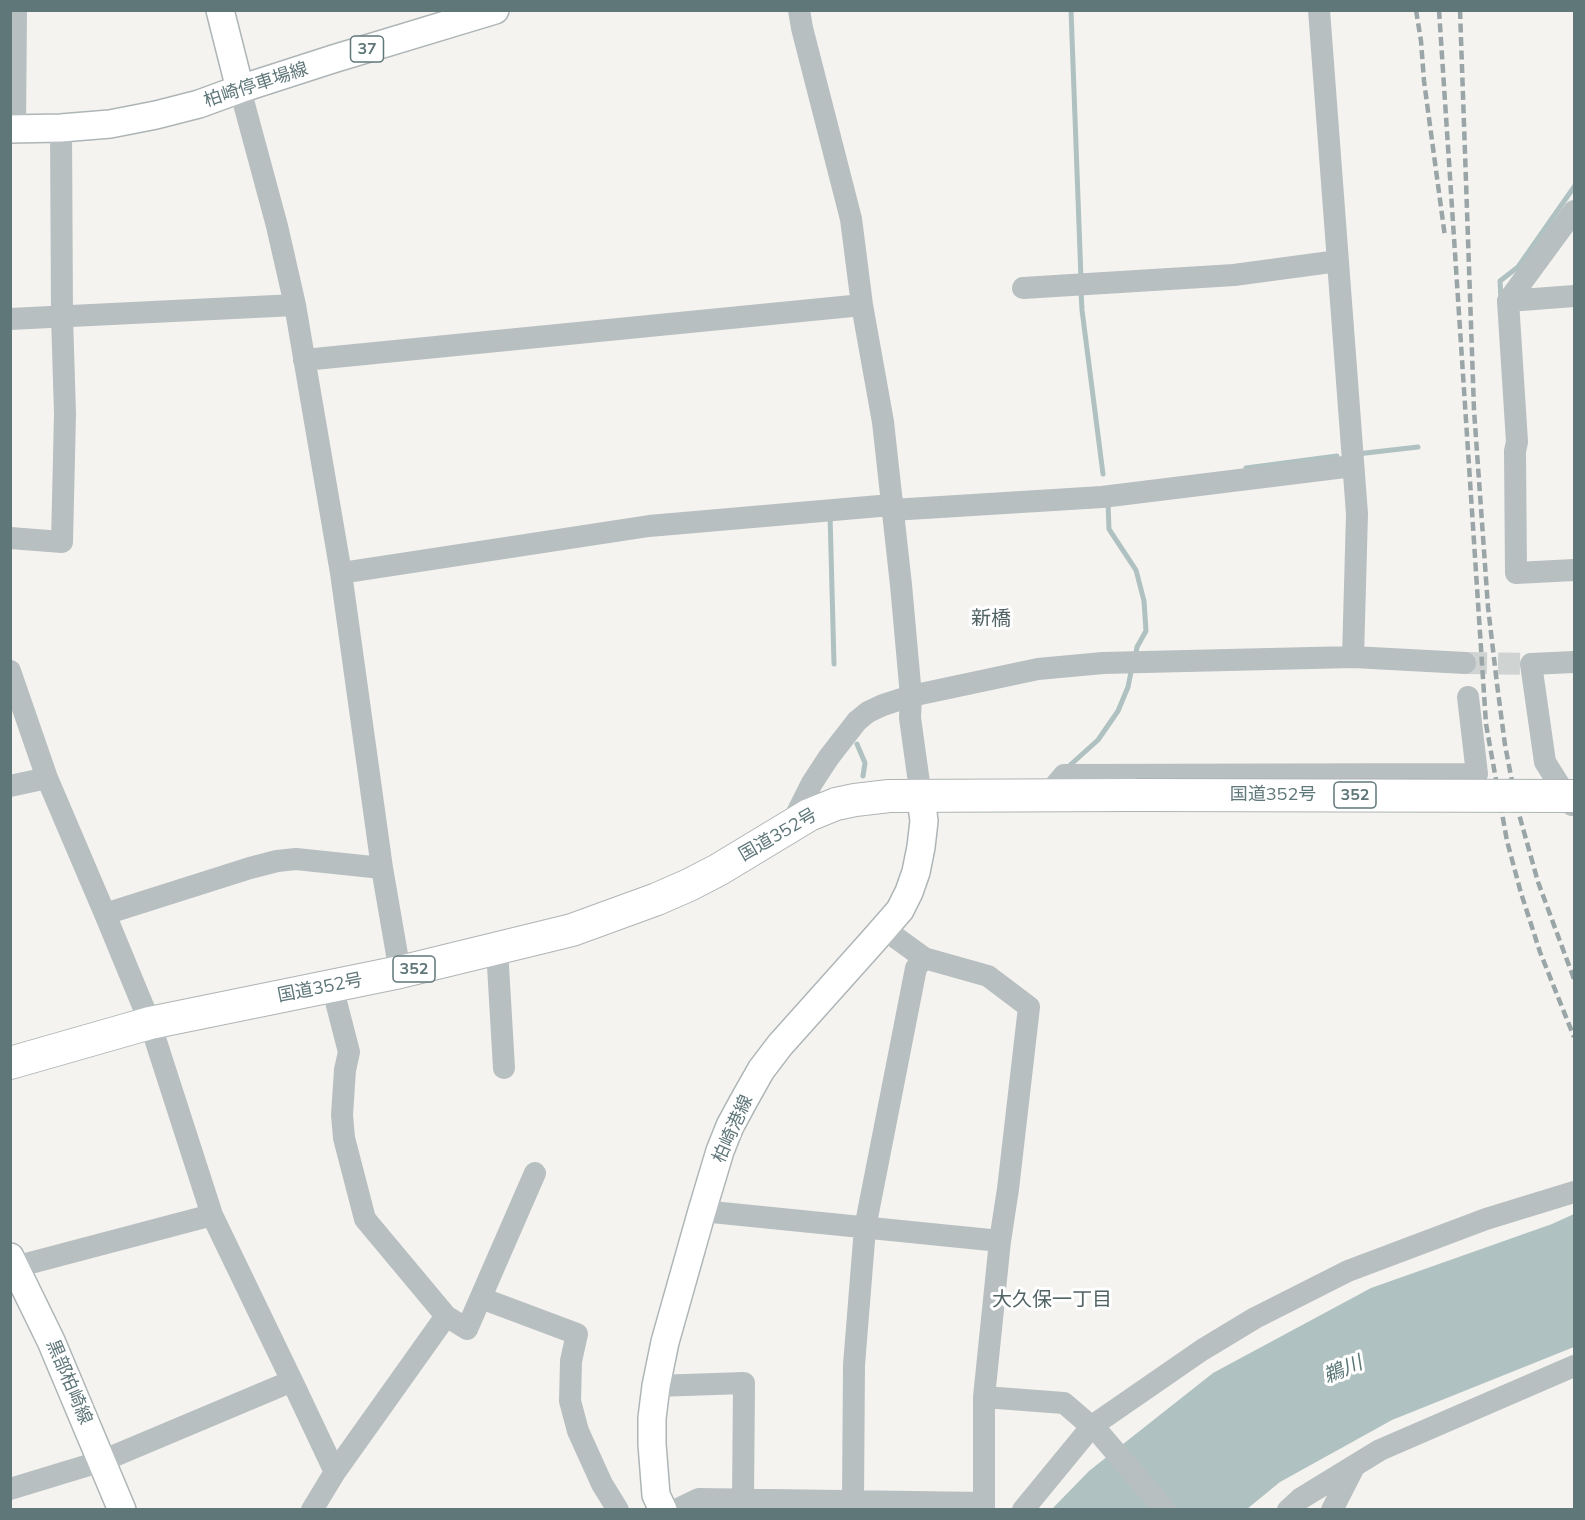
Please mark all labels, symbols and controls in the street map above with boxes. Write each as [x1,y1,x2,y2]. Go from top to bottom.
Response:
road number: 37 [350,36,384,62]
street label: 柏崎停車場線 [201,58,311,112]
district label: 新橋 [971,607,1011,631]
road number: 352 [1334,782,1376,808]
street label: 国道352号 [1230,784,1316,806]
street label: 国道352号 [735,804,821,866]
road number: 352 [393,956,435,982]
street label: 国道352号 [276,969,364,1007]
street label: 柏崎港線 [708,1092,758,1166]
district label: 大久保一丁目 [992,1288,1112,1312]
street label: 黒部柏崎線 [41,1336,97,1428]
water label: 鵜川 [1320,1351,1366,1389]

